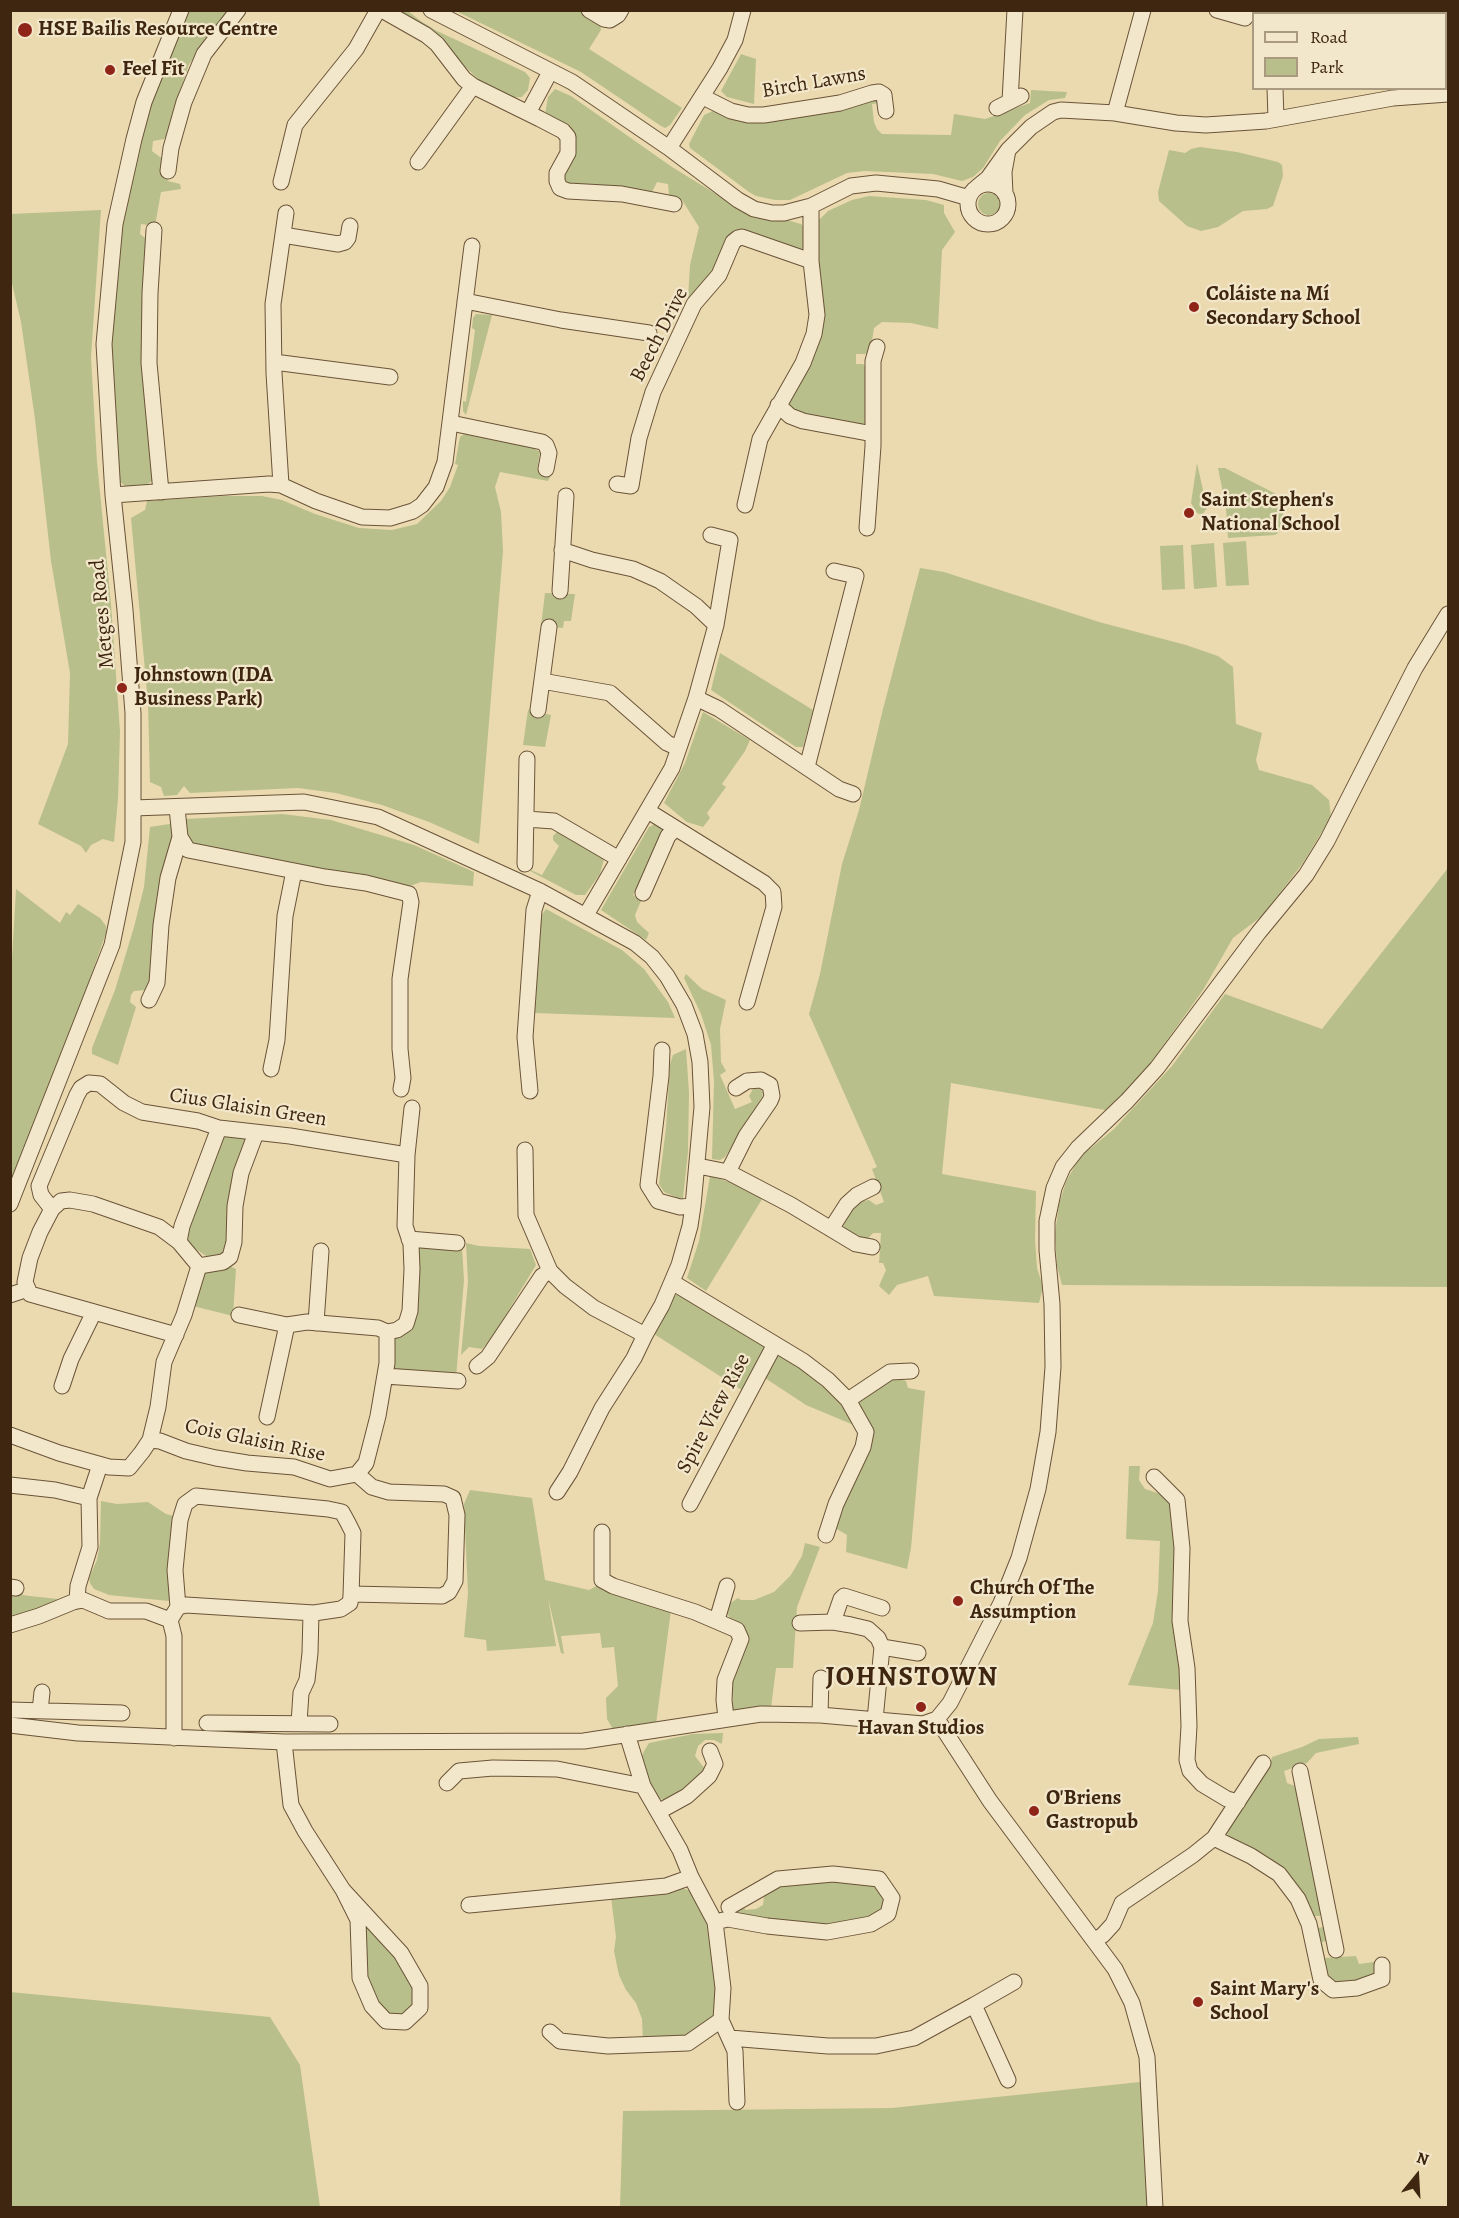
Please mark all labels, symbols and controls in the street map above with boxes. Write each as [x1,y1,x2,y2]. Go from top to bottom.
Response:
legend [1252,12,1447,90]
place label: HSE Bailis Resource Centre [38,17,278,43]
marker: HSE Bailis Resource Centre [16,21,34,39]
text: Road [1310,25,1347,49]
text: Park [1310,55,1344,79]
place label: Feel Fit [122,57,184,83]
street label: Birch Lawns [760,61,868,105]
marker: Feel Fit [103,63,117,77]
place label: Coláiste na Mí Secondary School [1206,282,1360,332]
street label: Beech Drive [625,284,695,386]
marker: Coláiste na Mí Secondary School [1187,300,1201,314]
place label: Saint Stephen's National School [1201,488,1340,538]
marker: Saint Stephen's National School [1182,506,1196,520]
street label: Metges Road [86,558,120,670]
place label: Johnstown (IDA Business Park) [134,663,273,713]
marker: Johnstown (IDA Business Park) [115,681,129,695]
street label: Cius Glaisin Green [168,1083,328,1133]
street label: Spire View Rise [672,1350,756,1478]
street label: Cois Glaisin Rise [183,1414,327,1468]
place label: Church Of The Assumption [970,1576,1095,1626]
marker: Church Of The Assumption [951,1594,965,1608]
district label: JOHNSTOWN [825,1662,999,1694]
marker: Havan Studios [914,1700,928,1714]
place label: Havan Studios [858,1716,984,1742]
place label: O'Briens Gastropub [1046,1786,1138,1836]
marker: O'Briens Gastropub [1027,1804,1041,1818]
place label: Saint Mary's School [1210,1977,1319,2027]
marker: Saint Mary's School [1191,1995,1205,2009]
north arrow [1387,2146,1447,2206]
text: N [1414,2147,1432,2171]

